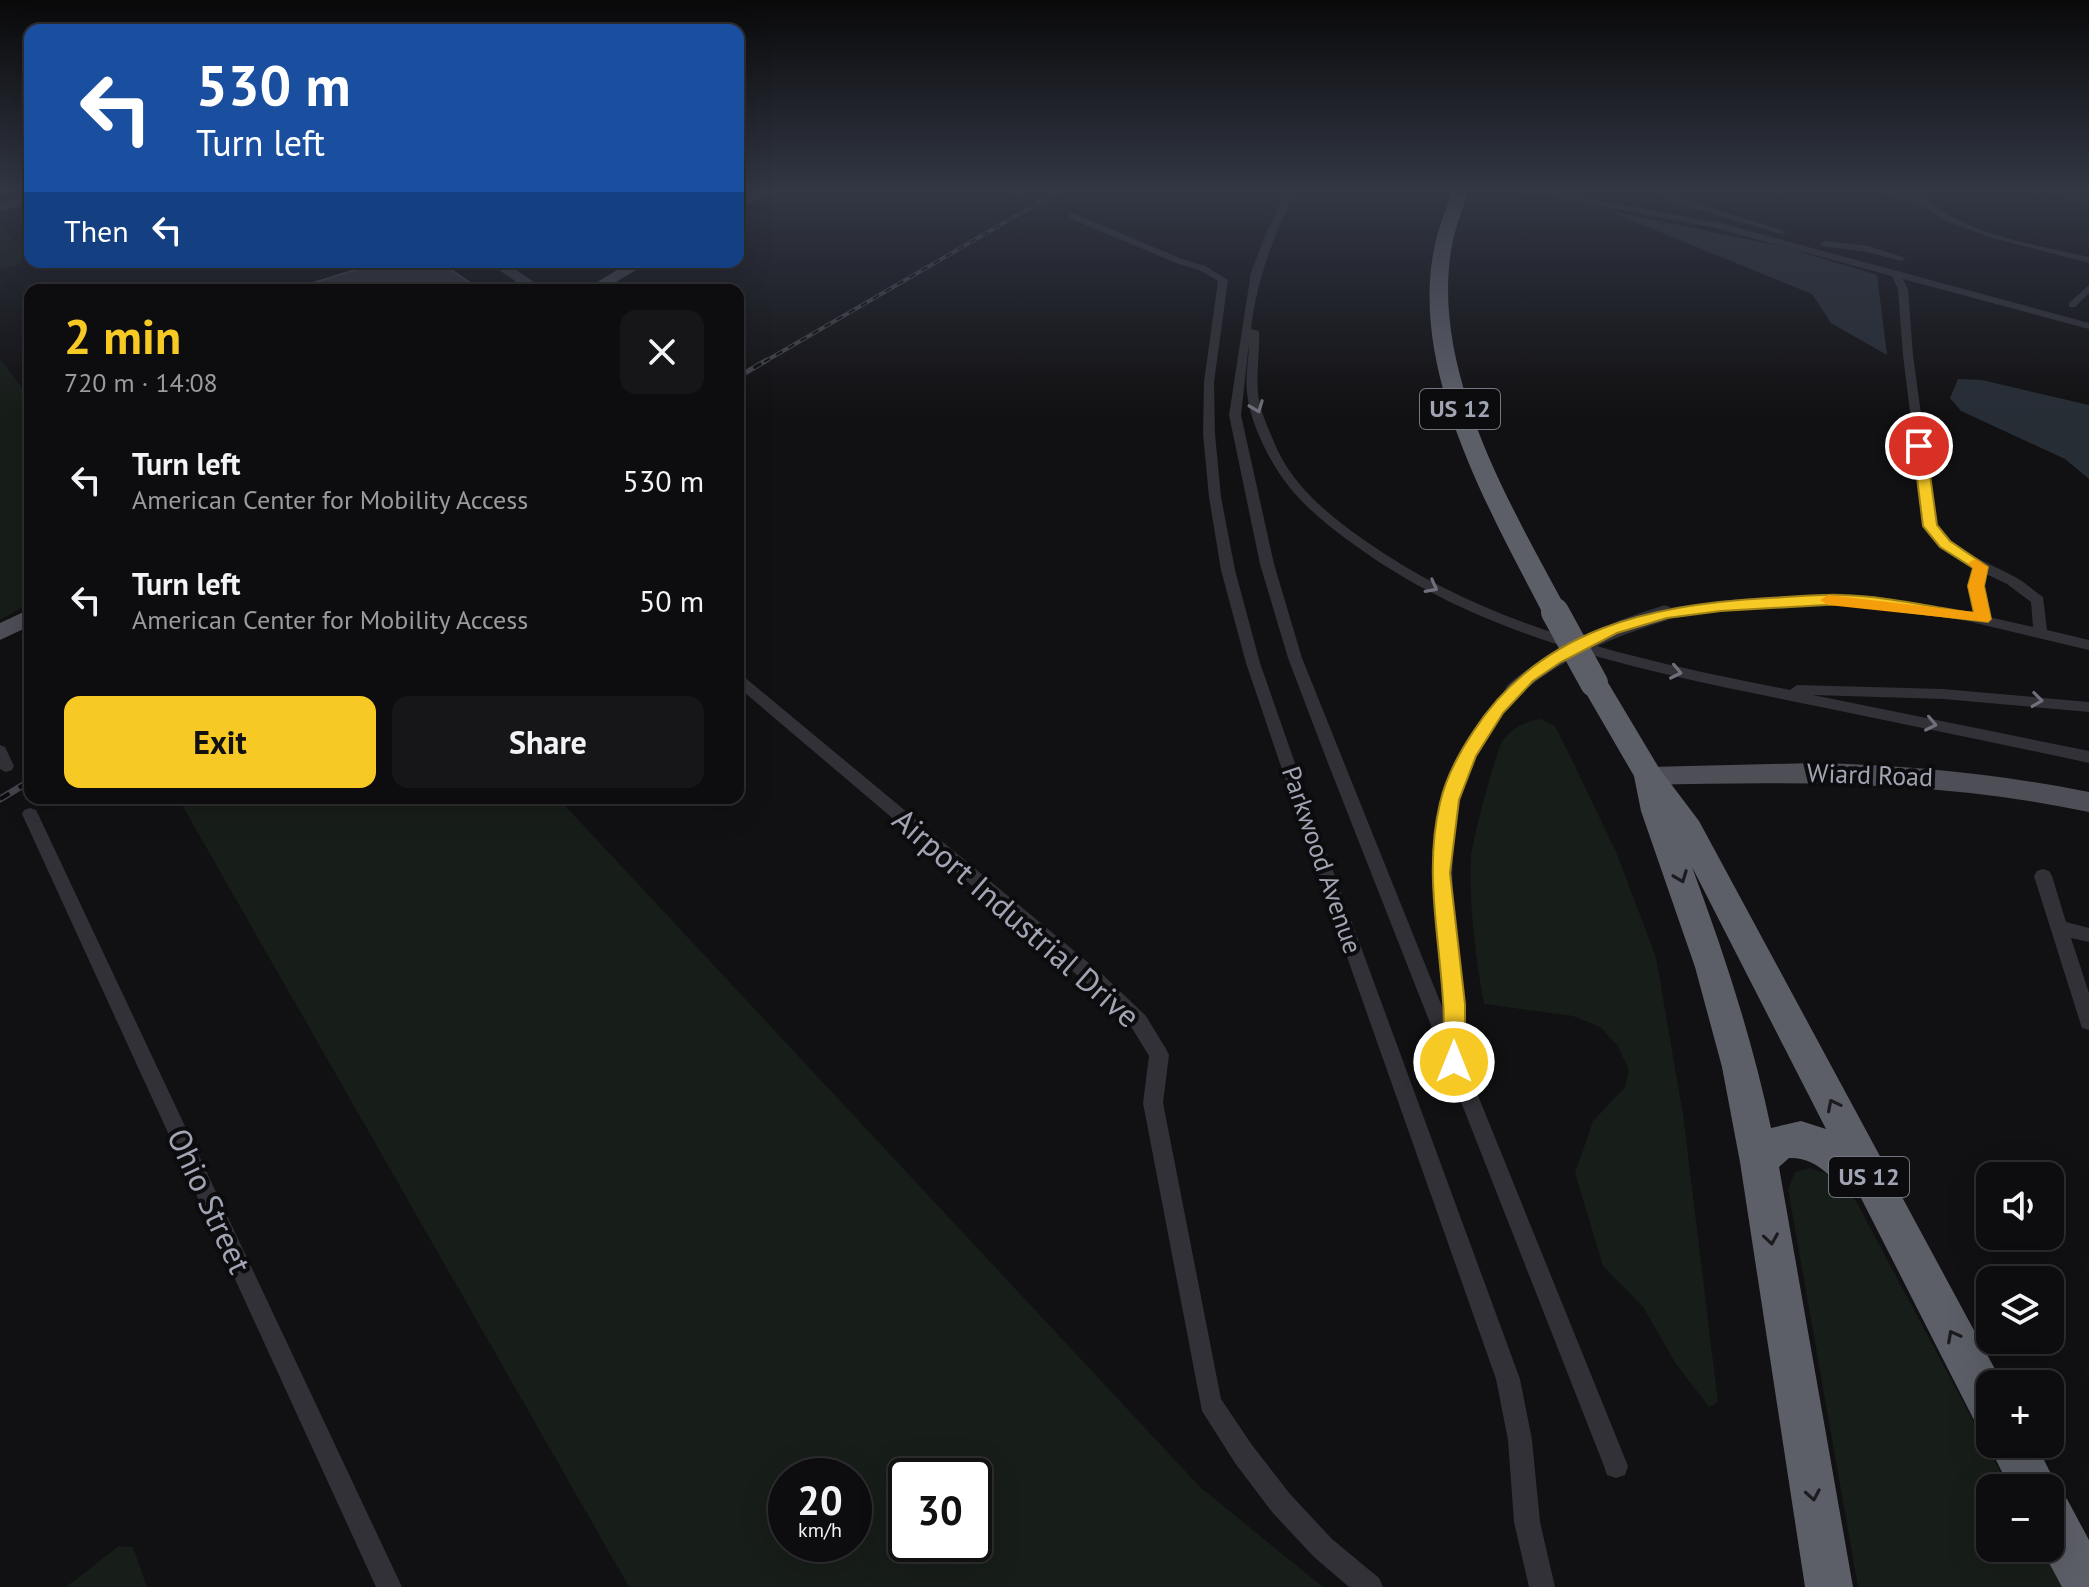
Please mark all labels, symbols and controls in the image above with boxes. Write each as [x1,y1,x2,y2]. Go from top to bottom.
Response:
text: 530 m [196,49,351,121]
icon: left [64,56,168,160]
text: Turn left [196,119,325,166]
icon: left [145,208,189,252]
text: Then [64,211,129,250]
text: 2 min [64,305,181,367]
button: close [620,310,704,394]
text: 720 m · 14:08 [64,366,218,399]
road number: US 12 [1420,389,1500,429]
one-way arrow [1247,399,1264,413]
pin [1885,412,1953,480]
icon: arrive [1897,424,1941,468]
text: Turn left [132,444,240,483]
icon: left [64,458,108,502]
text: 530 m [623,461,704,500]
text: American Center for Mobility Access [132,483,528,516]
text: Turn left [132,564,240,603]
one-way arrow [1423,577,1437,593]
icon: left [64,578,108,622]
text: 50 m [639,581,704,620]
text: American Center for Mobility Access [132,603,528,636]
one-way arrow [1669,663,1682,680]
one-way arrow [2031,692,2044,709]
button: Exit [64,696,376,788]
button: Share [392,696,704,788]
one-way arrow [1924,715,1937,732]
street label: Wiard Road [1806,756,1934,793]
street label: Parkwood Avenue [1275,762,1370,958]
street label: Airport Industrial Drive [884,798,1149,1036]
one-way arrow [1671,869,1688,883]
position arrow [1412,1020,1496,1104]
one-way arrow [1827,1099,1842,1114]
street label: Ohio Street [158,1121,262,1280]
road number: US 12 [1829,1157,1909,1197]
map controls [1976,1162,2064,1562]
button: sound [1976,1162,2064,1250]
one-way arrow [1762,1232,1779,1246]
button: layers [1976,1266,2064,1354]
one-way arrow [1947,1330,1963,1344]
button: + [1976,1370,2064,1458]
speed limit sign: 30 [888,1458,992,1562]
text: 20 [797,1474,843,1526]
button: − [1976,1474,2064,1562]
one-way arrow [1804,1489,1821,1502]
text: km/h [798,1517,842,1543]

